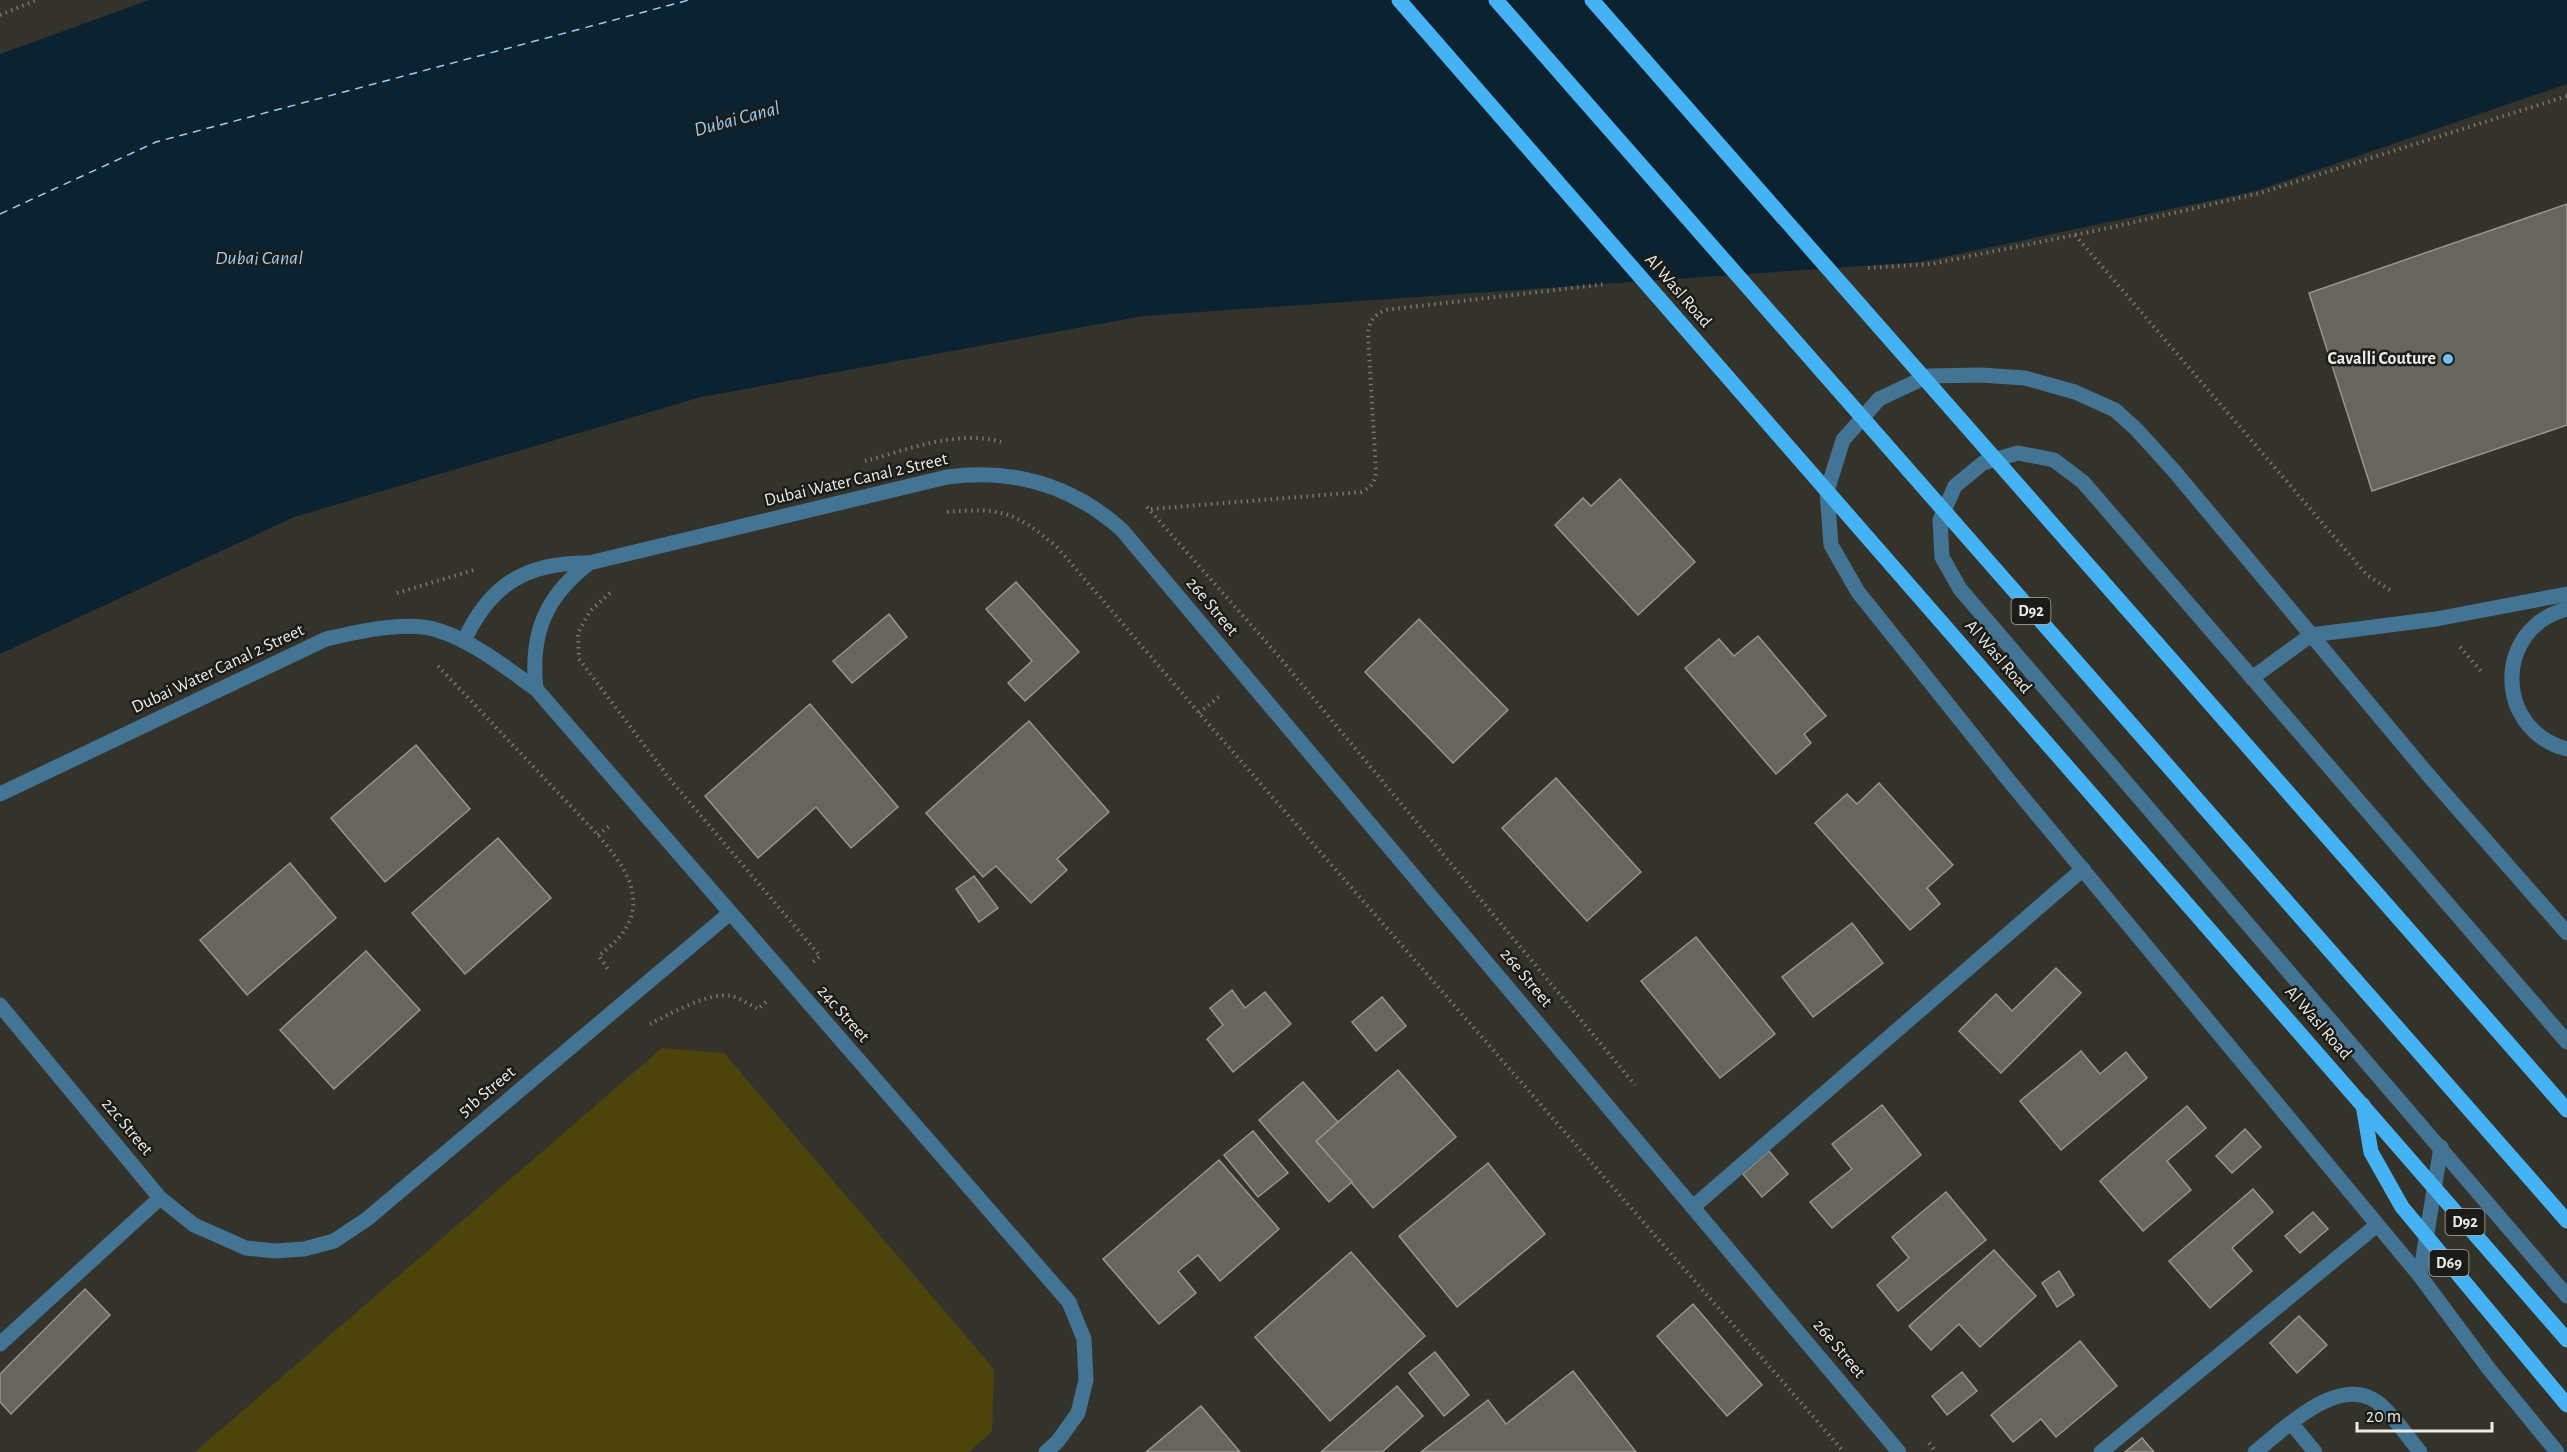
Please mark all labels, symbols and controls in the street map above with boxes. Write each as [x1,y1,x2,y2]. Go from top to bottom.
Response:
water label: Dubai Canal [692,98,782,140]
water label: Dubai Canal [215,248,303,268]
street label: Al Wasl Road [1641,251,1715,331]
place label: Cavalli Couture [2327,350,2436,368]
marker: Cavalli Couture [2441,352,2455,366]
street label: Dubai Water Canal 2 Street [763,450,950,510]
street label: 26e Street [1183,574,1242,640]
road number: D92 [2012,598,2050,624]
street label: Al Wasl Road [1961,617,2035,697]
street label: Dubai Water Canal 2 Street [129,621,307,717]
street label: 26e Street [1497,945,1556,1011]
street label: 24c Street [814,982,873,1046]
street label: Al Wasl Road [2281,983,2355,1063]
street label: 51b Street [455,1063,519,1121]
street label: 22c Street [98,1095,156,1159]
road number: D92 [2446,1209,2484,1235]
road number: D69 [2430,1250,2468,1276]
street label: 26e Street [1810,1316,1869,1382]
scale bar [2357,1395,2492,1433]
text: 20 m [2366,1408,2401,1426]

